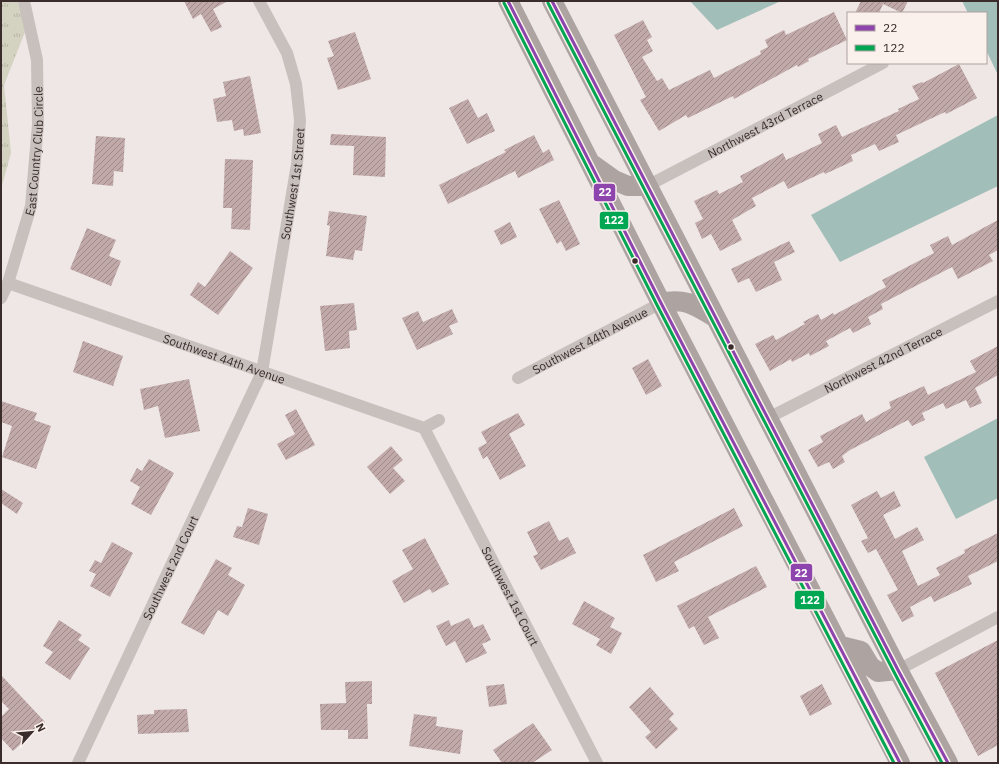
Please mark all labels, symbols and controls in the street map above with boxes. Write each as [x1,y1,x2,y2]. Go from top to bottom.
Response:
legend [847,12,987,64]
text: 22 [883,20,897,35]
text: 122 [883,40,905,55]
street label: East Country Club Circle [21,86,46,218]
street label: Northwest 43rd Terrace [705,88,826,161]
street label: Southwest 1st Street [277,127,307,241]
line badge: 22 [593,183,616,202]
text: 22 [598,185,612,199]
line badge: 122 [599,211,629,230]
text: 122 [604,213,624,227]
unlabelled marker [630,256,640,266]
street label: Southwest 44th Avenue [529,304,650,377]
street label: Northwest 42nd Terrace [821,323,945,396]
street label: Southwest 44th Avenue [161,330,288,387]
unlabelled marker [726,342,736,352]
street label: Southwest 2nd Court [139,513,201,622]
street label: Southwest 1st Court [479,544,543,648]
line badge: 22 [790,563,813,582]
text: 22 [794,566,808,580]
line badge: 122 [794,590,825,610]
text: 122 [800,593,820,607]
north arrow [12,712,52,752]
text: N [33,721,49,734]

